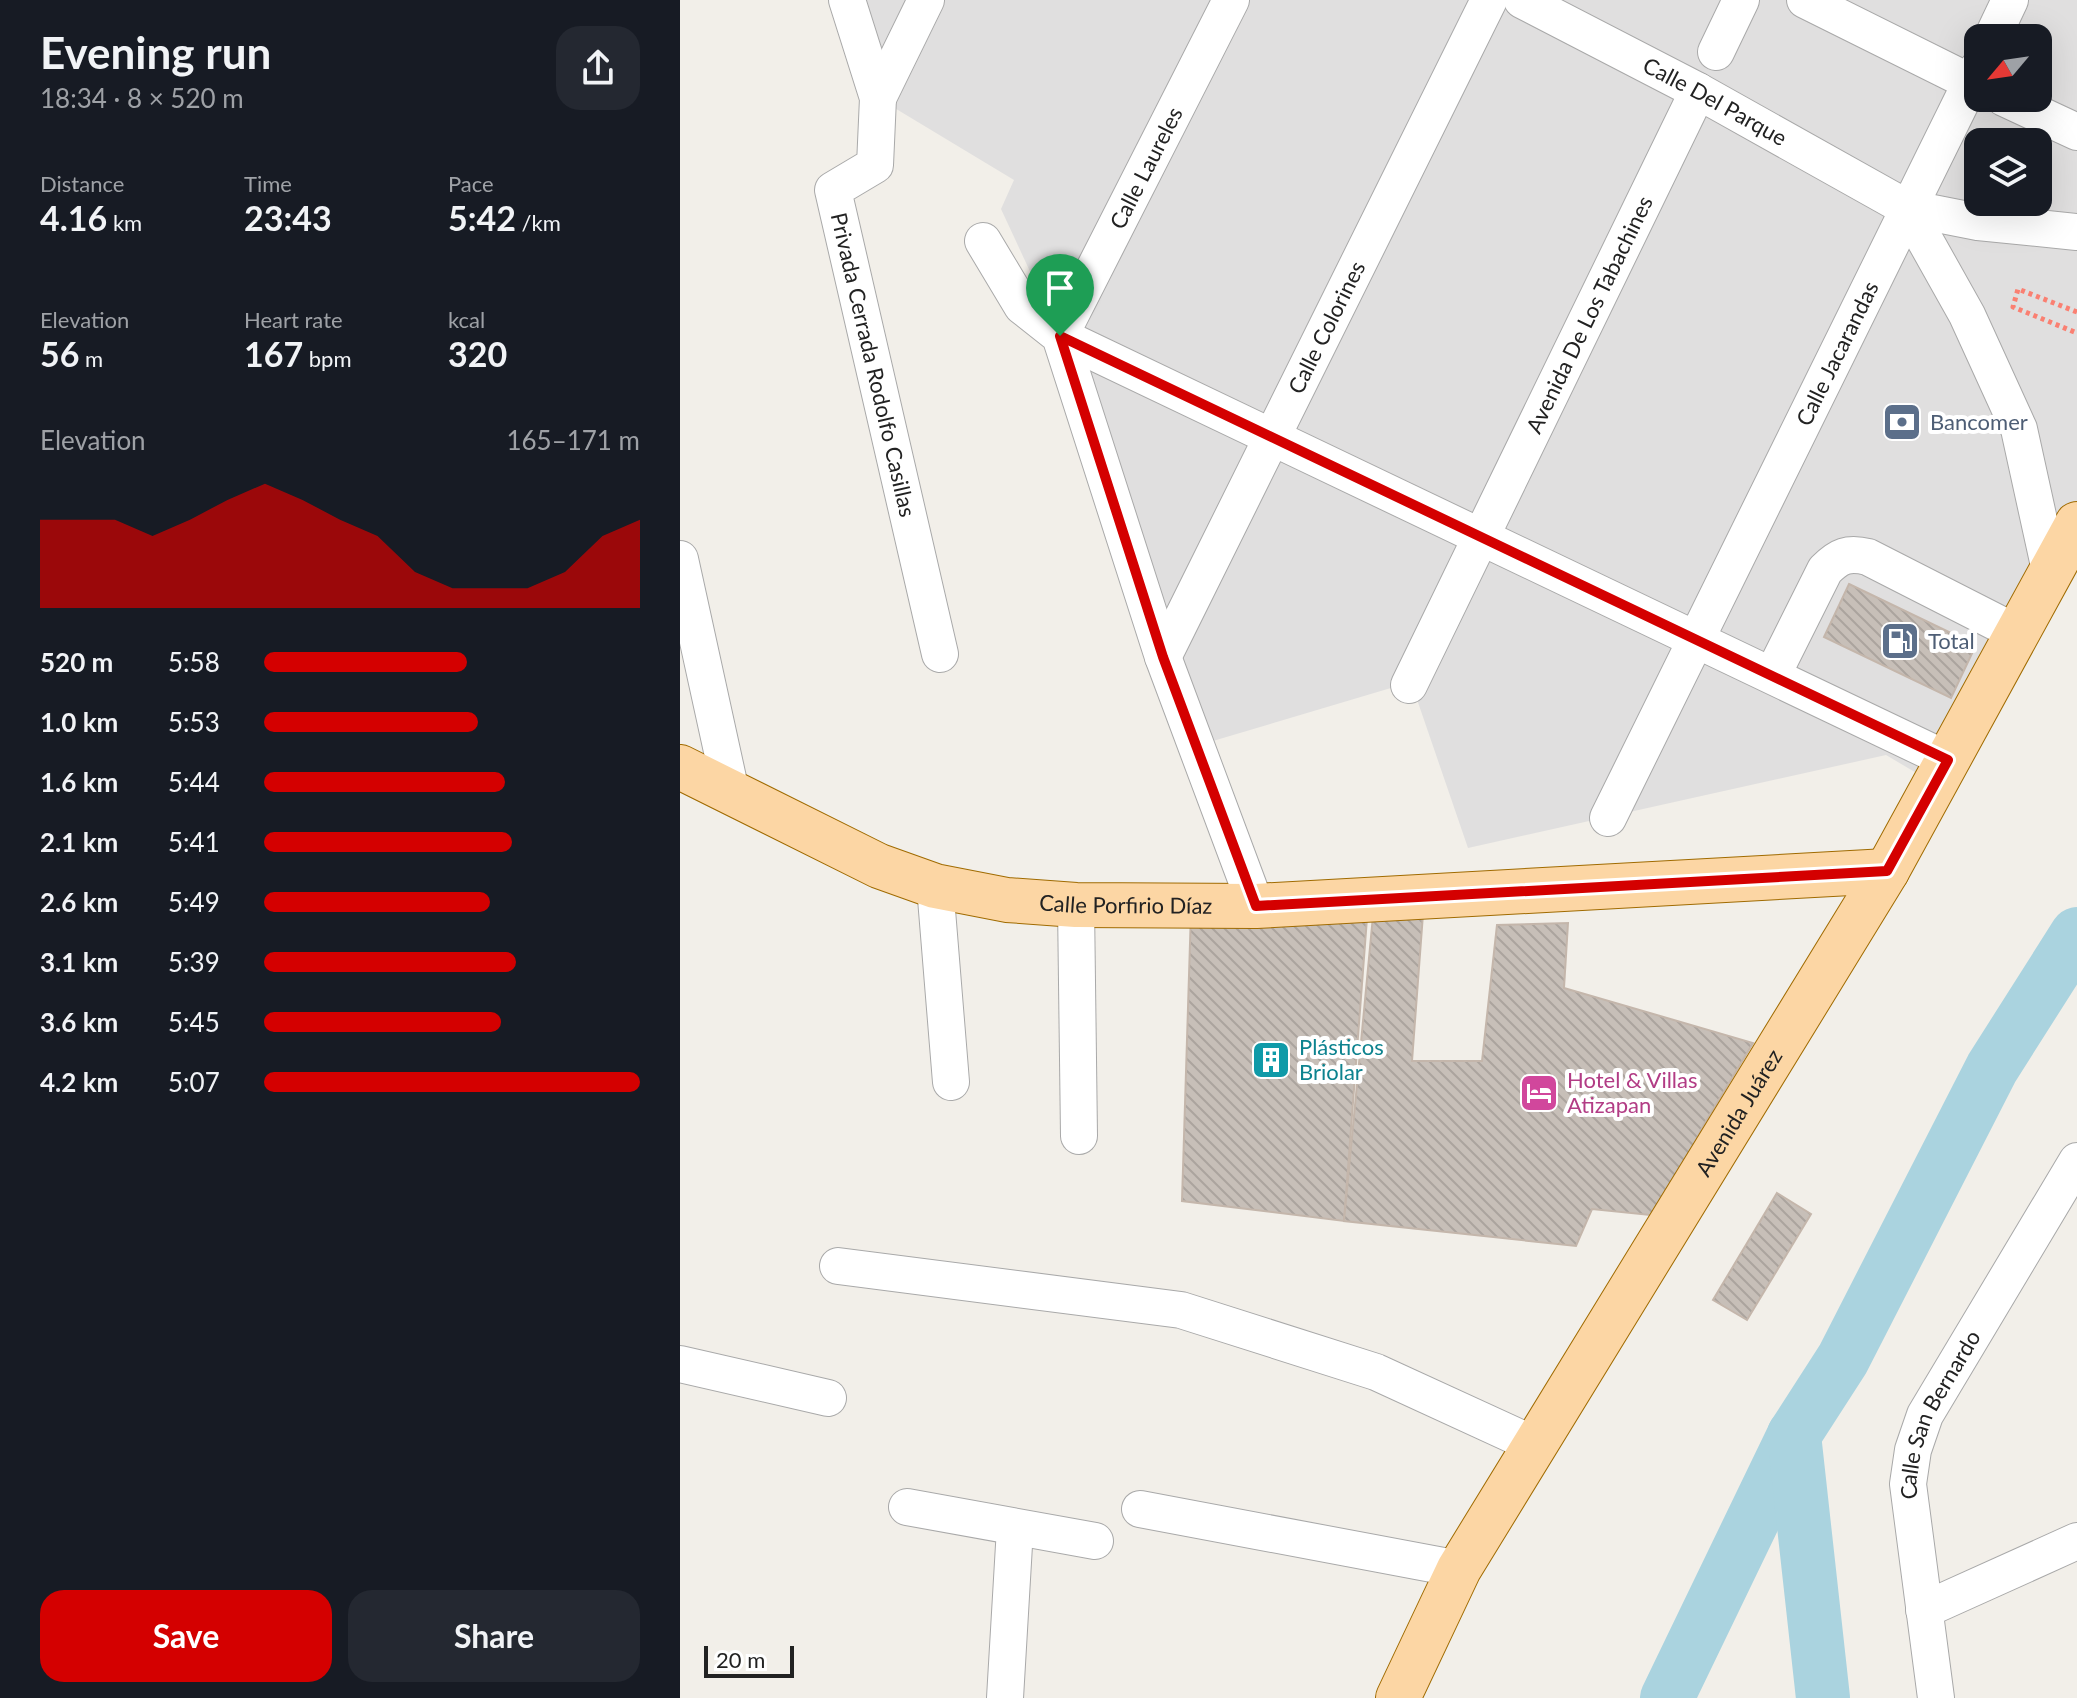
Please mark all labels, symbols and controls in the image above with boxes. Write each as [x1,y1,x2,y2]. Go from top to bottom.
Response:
north arrow [1964,24,2052,112]
map controls [1964,24,2052,216]
text: Evening run [40,26,271,78]
button: share [556,26,640,110]
street label: Calle Del Parque [1639,51,1792,151]
text: 18:34 · 8 × 520 m [40,82,244,114]
street label: Calle Laureles [1103,102,1188,233]
button: layers [1964,128,2052,216]
text: Distance [40,170,124,197]
text: Time [244,170,292,197]
text: Pace [448,170,494,197]
street label: Avenida De Los Tabachines [1520,191,1658,437]
text: 4.16 [40,197,107,238]
text: 23:43 [244,197,332,238]
text: 5:42 [448,197,516,238]
text: km [107,209,142,236]
text: /km [516,209,561,236]
street label: Privada Cerrada Rodolfo Casillas [826,210,922,519]
pin [1026,254,1094,336]
street label: Calle Colorines [1282,256,1370,398]
icon: arrive [1038,266,1082,310]
street label: Calle Jacarandas [1790,277,1884,430]
text: Elevation [40,306,129,333]
text: Heart rate [244,306,343,333]
text: kcal [448,306,485,333]
text: 56 [40,333,79,374]
text: 167 [244,333,303,374]
text: 320 [448,333,507,374]
text: m [79,345,103,372]
text: bpm [303,345,352,372]
bank icon: Bancomer [1881,401,1923,443]
place label: Bancomer [1930,408,2028,435]
text: Elevation [40,424,146,456]
text: 165–171 m [506,424,640,456]
fuel station icon: Total [1879,620,1921,662]
place label: Total [1928,627,1975,654]
text: 520 m [40,646,113,678]
text: 5:58 [168,646,220,678]
text: 1.0 km [40,706,118,738]
text: 5:53 [168,706,220,738]
text: 1.6 km [40,766,118,798]
text: 5:44 [168,766,220,798]
text: 2.1 km [40,826,118,858]
text: 5:41 [168,826,220,858]
text: 2.6 km [40,886,118,918]
text: 5:49 [168,886,220,918]
street label: Calle Porfirio Díaz [1038,888,1212,919]
text: 3.1 km [40,946,118,978]
text: 5:39 [168,946,220,978]
text: 3.6 km [40,1006,118,1038]
text: 5:45 [168,1006,220,1038]
place label: Plásticos Briolar [1299,1033,1384,1085]
building icon: Plásticos Briolar [1250,1039,1292,1081]
street label: Avenida Juárez [1689,1044,1788,1181]
text: 4.2 km [40,1066,118,1098]
text: 5:07 [168,1066,220,1098]
place label: Hotel & Villas Atizapan [1567,1066,1698,1118]
hotel icon: Hotel & Villas Atizapan [1518,1072,1560,1114]
street label: Calle San Bernardo [1894,1325,1986,1501]
button: Save [40,1590,332,1682]
button: Share [348,1590,640,1682]
scale bar [704,1642,794,1678]
text: 20 m [716,1646,765,1673]

